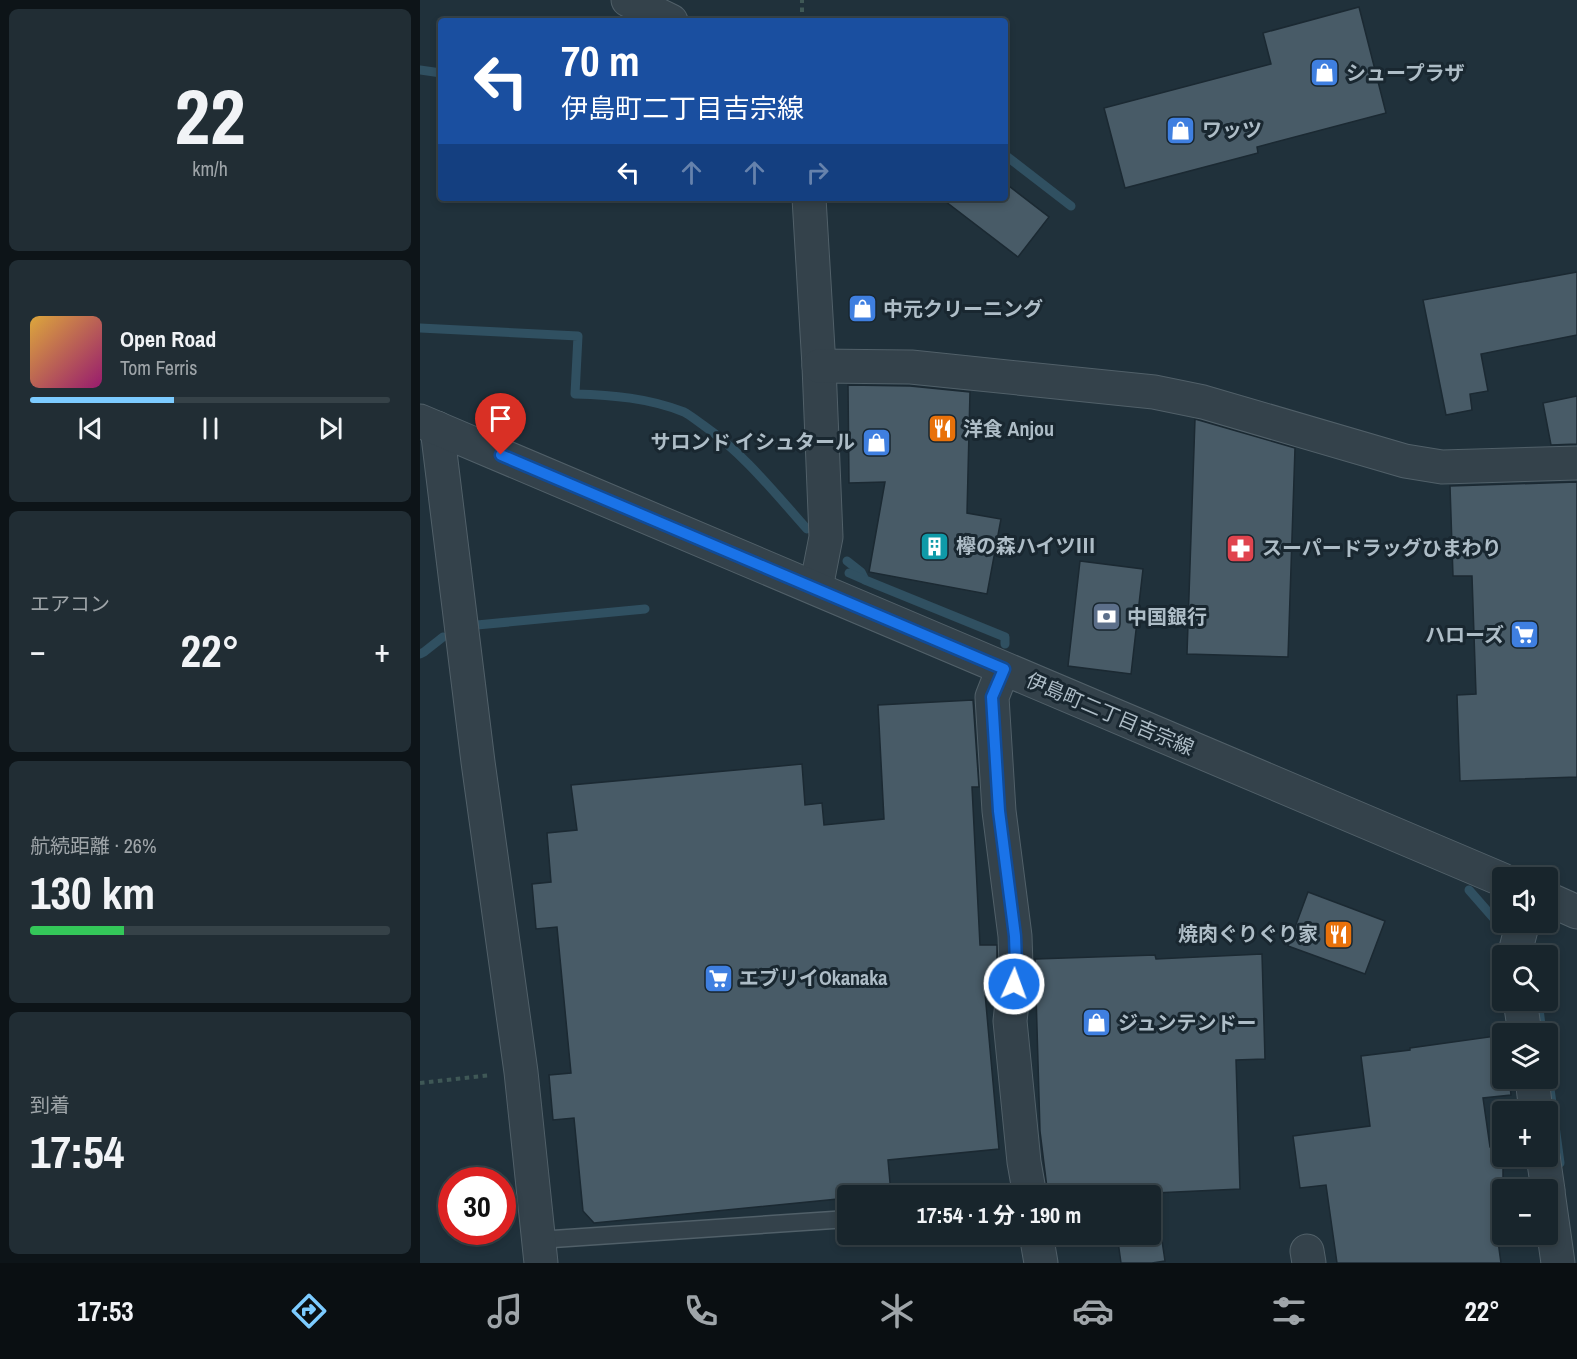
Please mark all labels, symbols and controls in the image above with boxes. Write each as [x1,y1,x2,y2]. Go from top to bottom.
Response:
text: 70 m [561,33,640,89]
icon: left [462,42,540,120]
shop icon: シュープラザ [1309,57,1341,89]
place label: シュープラザ [1346,59,1465,86]
text: 22 [174,63,246,168]
text: 伊島町二丁目吉宗線 [561,90,804,126]
shop icon: ワッツ [1165,114,1197,146]
place label: ワッツ [1202,116,1262,143]
text: km/h [192,155,228,182]
icon: left [612,156,645,189]
icon: ahead [675,156,708,189]
icon: ahead [738,156,771,189]
icon: right [801,156,834,189]
shop icon: 中元クリーニング [846,293,878,325]
place label: 中元クリーニング [883,295,1043,322]
text: Open Road [120,324,216,354]
text: Tom Ferris [120,354,198,381]
pin [475,393,526,455]
icon: arrive [484,402,517,435]
icon: previous [74,412,107,445]
icon: pause [194,412,227,445]
icon: next [314,412,347,445]
restaurant icon: 洋食 Anjou [926,413,958,445]
place label: 洋食 Anjou [963,415,1054,442]
shop icon: サロンド イシュタール [860,426,892,458]
place label: サロンド イシュタール [650,428,855,455]
building icon: 欅の森ハイツⅢ [919,530,951,562]
place label: 欅の森ハイツⅢ [956,532,1096,559]
pharmacy icon: スーパードラッグひまわり [1225,532,1257,564]
place label: スーパードラッグひまわり [1262,534,1502,561]
text: エアコン [30,590,110,617]
bank icon: 中国銀行 [1090,601,1122,633]
place label: 中国銀行 [1127,603,1207,630]
supermarket icon: ハローズ [1509,619,1541,651]
text: 22° [180,620,240,681]
place label: ハローズ [1425,621,1504,648]
text: − [30,628,46,672]
text: + [374,628,390,672]
street label: 伊島町二丁目吉宗線 [1022,666,1198,761]
text: 航続距離 · 26% [30,832,157,859]
text: 130 km [30,862,155,923]
map controls [1492,867,1558,1245]
button: sound [1492,867,1558,933]
restaurant icon: 焼肉ぐりぐり家 [1323,918,1355,950]
place label: 焼肉ぐりぐり家 [1178,920,1318,947]
button: search [1492,945,1558,1011]
position arrow [982,952,1046,1016]
supermarket icon: エブリイOkanaka [702,962,734,994]
place label: エブリイOkanaka [739,964,887,991]
shop icon: ジュンテンドー [1081,1007,1113,1039]
place label: ジュンテンドー [1118,1009,1257,1036]
button: layers [1492,1023,1558,1089]
text: 到着 [30,1091,70,1118]
button: + [1492,1101,1558,1167]
text: 17:54 [30,1121,124,1182]
speed limit sign: 30 [438,1167,516,1245]
button: − [1492,1179,1558,1245]
text: 17:54 · 1 分 · 190 m [917,1200,1081,1230]
icon: directions [288,1290,330,1332]
icon: music [484,1290,526,1332]
icon: phone [680,1290,722,1332]
icon: climate [876,1290,918,1332]
icon: car [1072,1290,1114,1332]
icon: filters [1268,1290,1310,1332]
text: 17:53 [77,1293,134,1329]
text: 22° [1464,1293,1500,1329]

